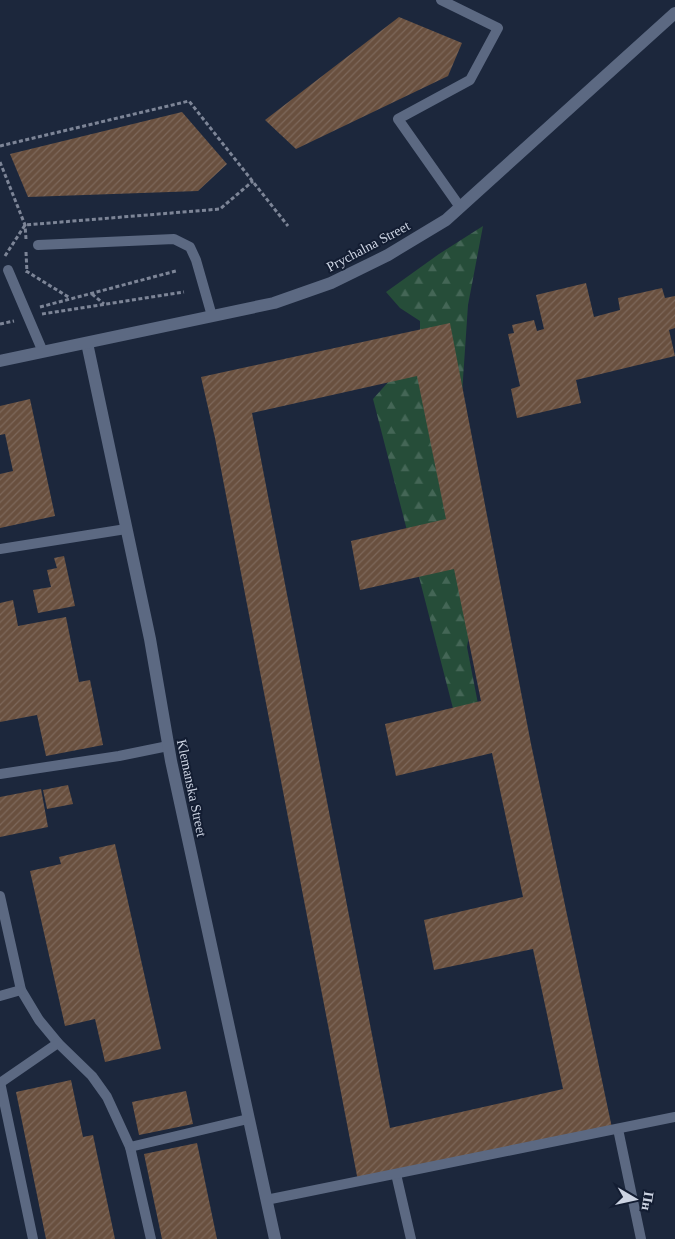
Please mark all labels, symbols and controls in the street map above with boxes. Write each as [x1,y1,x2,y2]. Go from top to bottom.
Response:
street label: Prychalna Street [324,218,413,275]
street label: Klemanska Street [174,738,209,838]
north arrow [610,1174,660,1224]
text: Пн [638,1190,656,1211]

